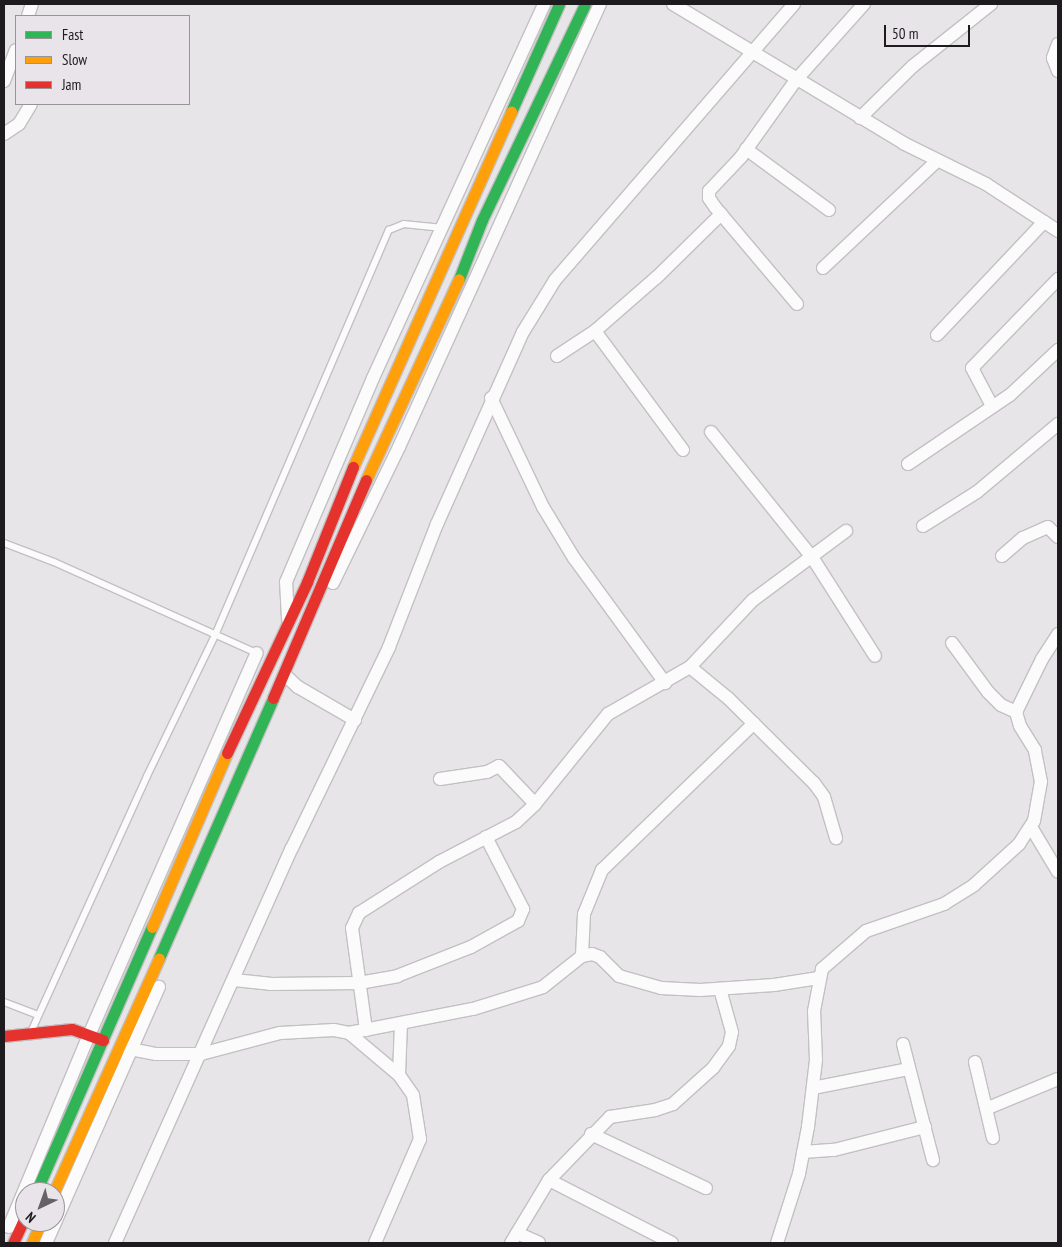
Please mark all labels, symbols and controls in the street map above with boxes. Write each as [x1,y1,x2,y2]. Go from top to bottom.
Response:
legend [15,15,190,105]
scale bar [887,15,973,47]
text: 50 m [892,24,918,43]
text: Fast [62,25,83,44]
text: Slow [62,50,87,69]
text: Jam [62,75,81,94]
north arrow [15,1182,65,1232]
text: N [22,1208,39,1227]

